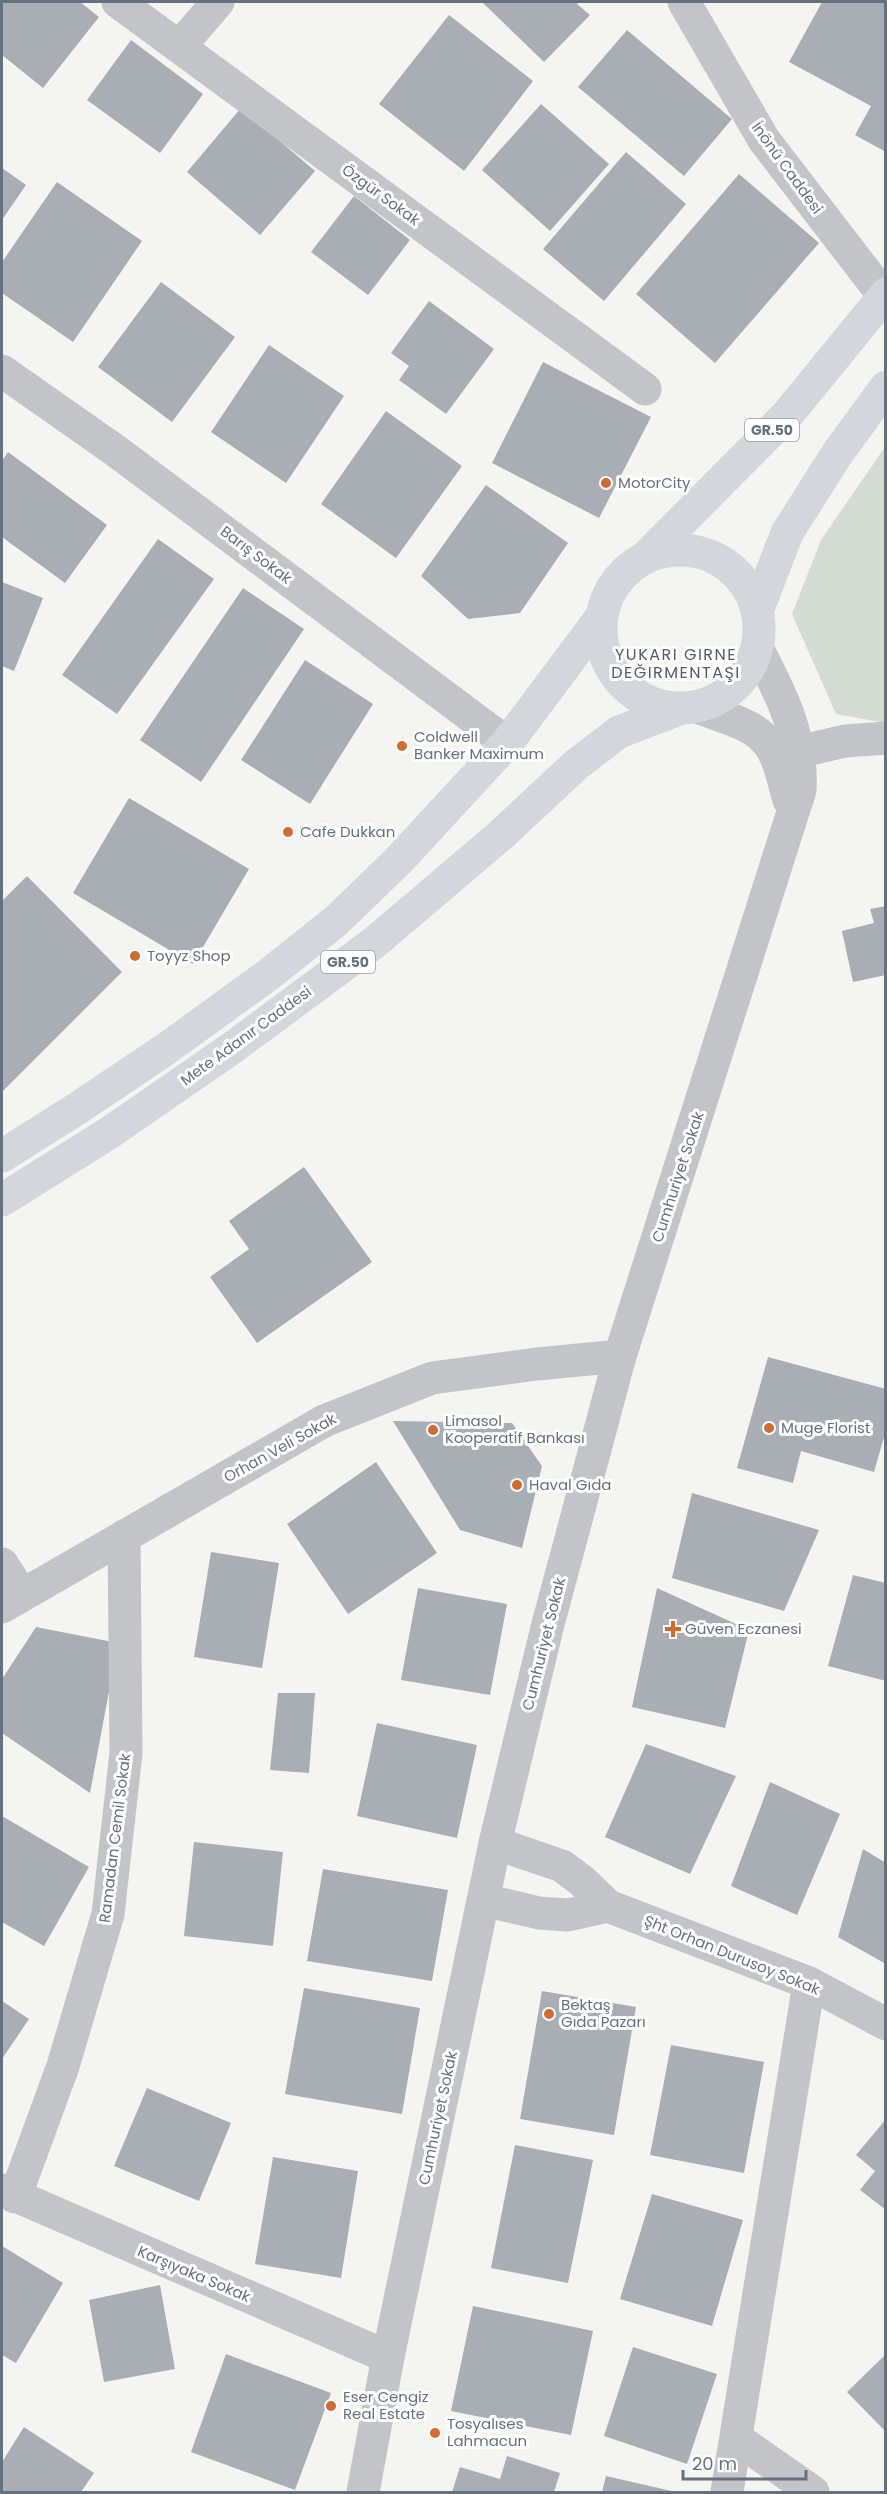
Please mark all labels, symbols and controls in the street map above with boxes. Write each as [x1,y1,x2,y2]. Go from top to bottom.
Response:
street label: İnönü Caddesi [747,117,828,218]
street label: Özgür Sokak [338,159,425,230]
road number: GR.50 [745,419,799,441]
place label: MotorCity [618,472,691,493]
marker: MotorCity [599,476,613,490]
street label: Barış Sokak [216,521,297,589]
district label: YUKARI GIRNE DEĞIRMENTAŞI [611,643,741,684]
place label: Coldwell Banker Maximum [414,726,544,764]
marker: Coldwell Banker Maximum [395,739,409,753]
place label: Cafe Dukkan [300,821,395,842]
marker: Cafe Dukkan [281,825,295,839]
place label: Toyyz Shop [147,945,231,966]
marker: Toyyz Shop [128,949,142,963]
road number: GR.50 [321,951,375,973]
street label: Mete Adanır Caddesi [176,981,315,1090]
street label: Cumhuriyet Sokak [646,1109,709,1245]
street label: Orhan Veli Sokak [220,1408,340,1487]
place label: Limasol Kooperatif Bankası [445,1410,585,1448]
place label: Muge Florist [781,1417,870,1438]
marker: Muge Florist [762,1421,776,1435]
marker: Limasol Kooperatif Bankası [426,1423,440,1437]
place label: Haval Gıda [529,1474,611,1495]
marker: Haval Gıda [510,1478,524,1492]
street label: Cumhuriyet Sokak [517,1575,570,1713]
place label: Güven Eczanesi [685,1618,802,1639]
marker: Güven Eczanesi [666,1622,680,1636]
street label: Ramadan Cemil Sokak [94,1752,135,1924]
street label: Şht Orhan Durusoy Sokak [641,1910,823,2000]
place label: Bektaş Gıda Pazarı [561,1994,646,2032]
marker: Bektaş Gıda Pazarı [542,2007,556,2021]
street label: Cumhuriyet Sokak [413,2049,462,2187]
street label: Karşıyaka Sokak [135,2240,254,2307]
place label: Eser Cengiz Real Estate [343,2386,429,2424]
marker: Eser Cengiz Real Estate [324,2399,338,2413]
place label: Tosyalıses Lahmacun [447,2413,527,2451]
marker: Tosyalıses Lahmacun [428,2426,442,2440]
scale bar [683,2443,806,2481]
text: 20 m [692,2451,737,2476]

